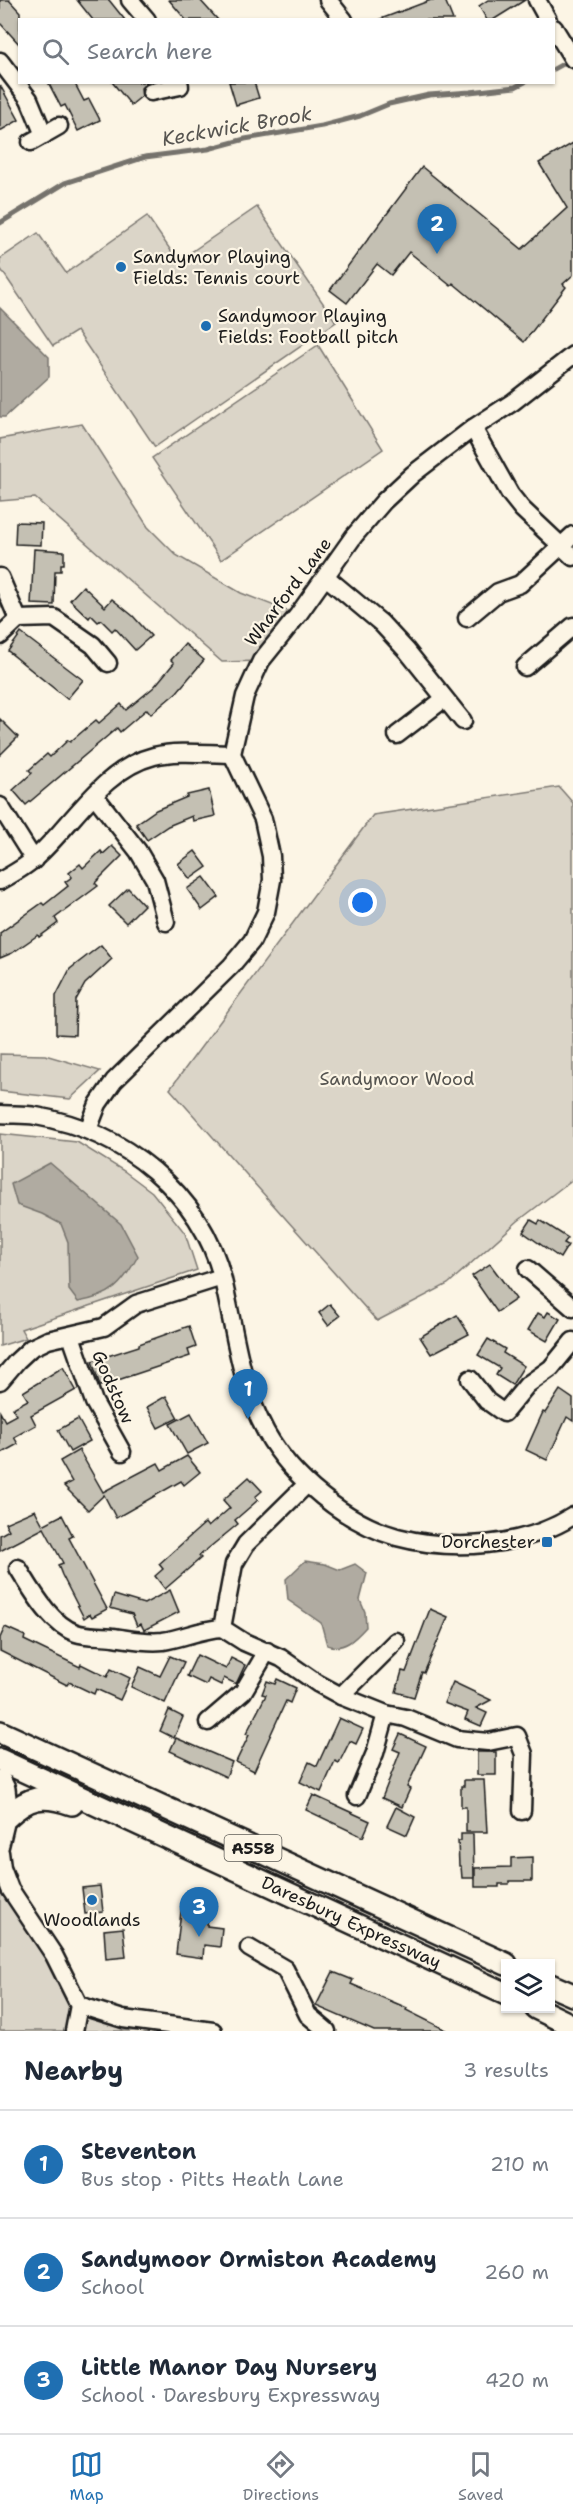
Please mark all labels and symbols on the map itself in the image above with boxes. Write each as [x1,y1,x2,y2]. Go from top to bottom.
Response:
water label: Keckwick Brook [160,100,315,152]
pin: 2 [418,204,456,254]
place label: Sandymor Playing Fields: Tennis court [133,245,300,290]
marker: Sandymor Playing Fields: Tennis court [114,260,128,274]
place label: Sandymoor Playing Fields: Football pitch [218,304,398,349]
marker: Sandymoor Playing Fields: Football pitch [199,319,213,333]
street label: Wharford Lane [239,533,337,651]
your location [348,888,377,917]
park label: Sandymoor Wood [320,1067,474,1091]
street label: Godstow [86,1346,140,1428]
pin: 1 [228,1370,268,1419]
place label: Dorchester [441,1530,535,1554]
marker: Dorchester [540,1535,554,1549]
road number: A558 [224,1835,282,1861]
street label: Daresbury Expressway [257,1870,445,1974]
pin: 3 [180,1888,218,1937]
marker: Woodlands [85,1893,99,1907]
place label: Woodlands [43,1908,141,1932]

